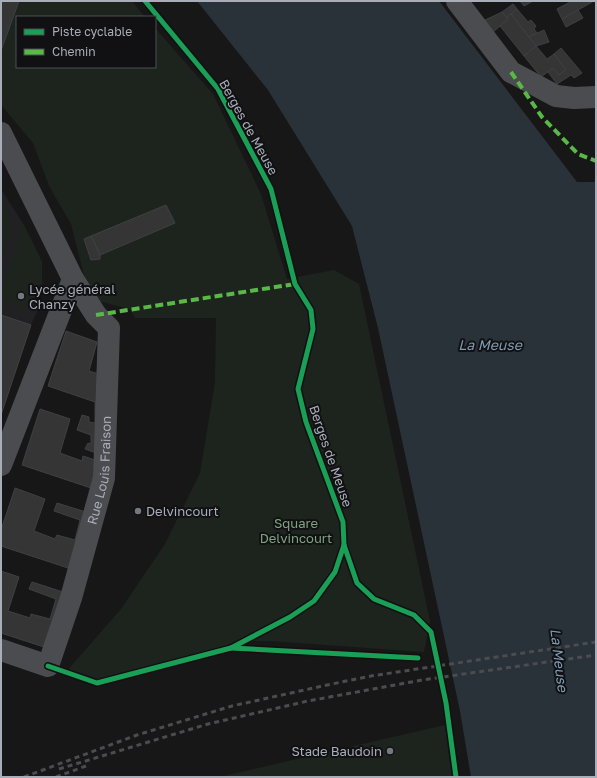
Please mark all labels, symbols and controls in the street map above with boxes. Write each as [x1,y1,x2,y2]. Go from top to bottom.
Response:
legend [16,16,156,68]
text: Piste cyclable [52,24,132,39]
text: Chemin [52,44,96,59]
street label: Berges de Meuse [216,76,282,178]
place label: Lycée général Chanzy [29,281,115,312]
marker: Lycée général Chanzy [16,291,26,301]
water label: La Meuse [458,336,523,353]
street label: Berges de Meuse [306,403,356,509]
street label: Rue Louis Fraison [84,416,114,526]
place label: Delvincourt [146,503,219,519]
marker: Delvincourt [133,506,143,516]
park label: Square Delvincourt [260,515,332,546]
water label: La Meuse [547,627,572,693]
place label: Stade Baudoin [291,743,382,759]
marker: Stade Baudoin [385,746,395,756]

